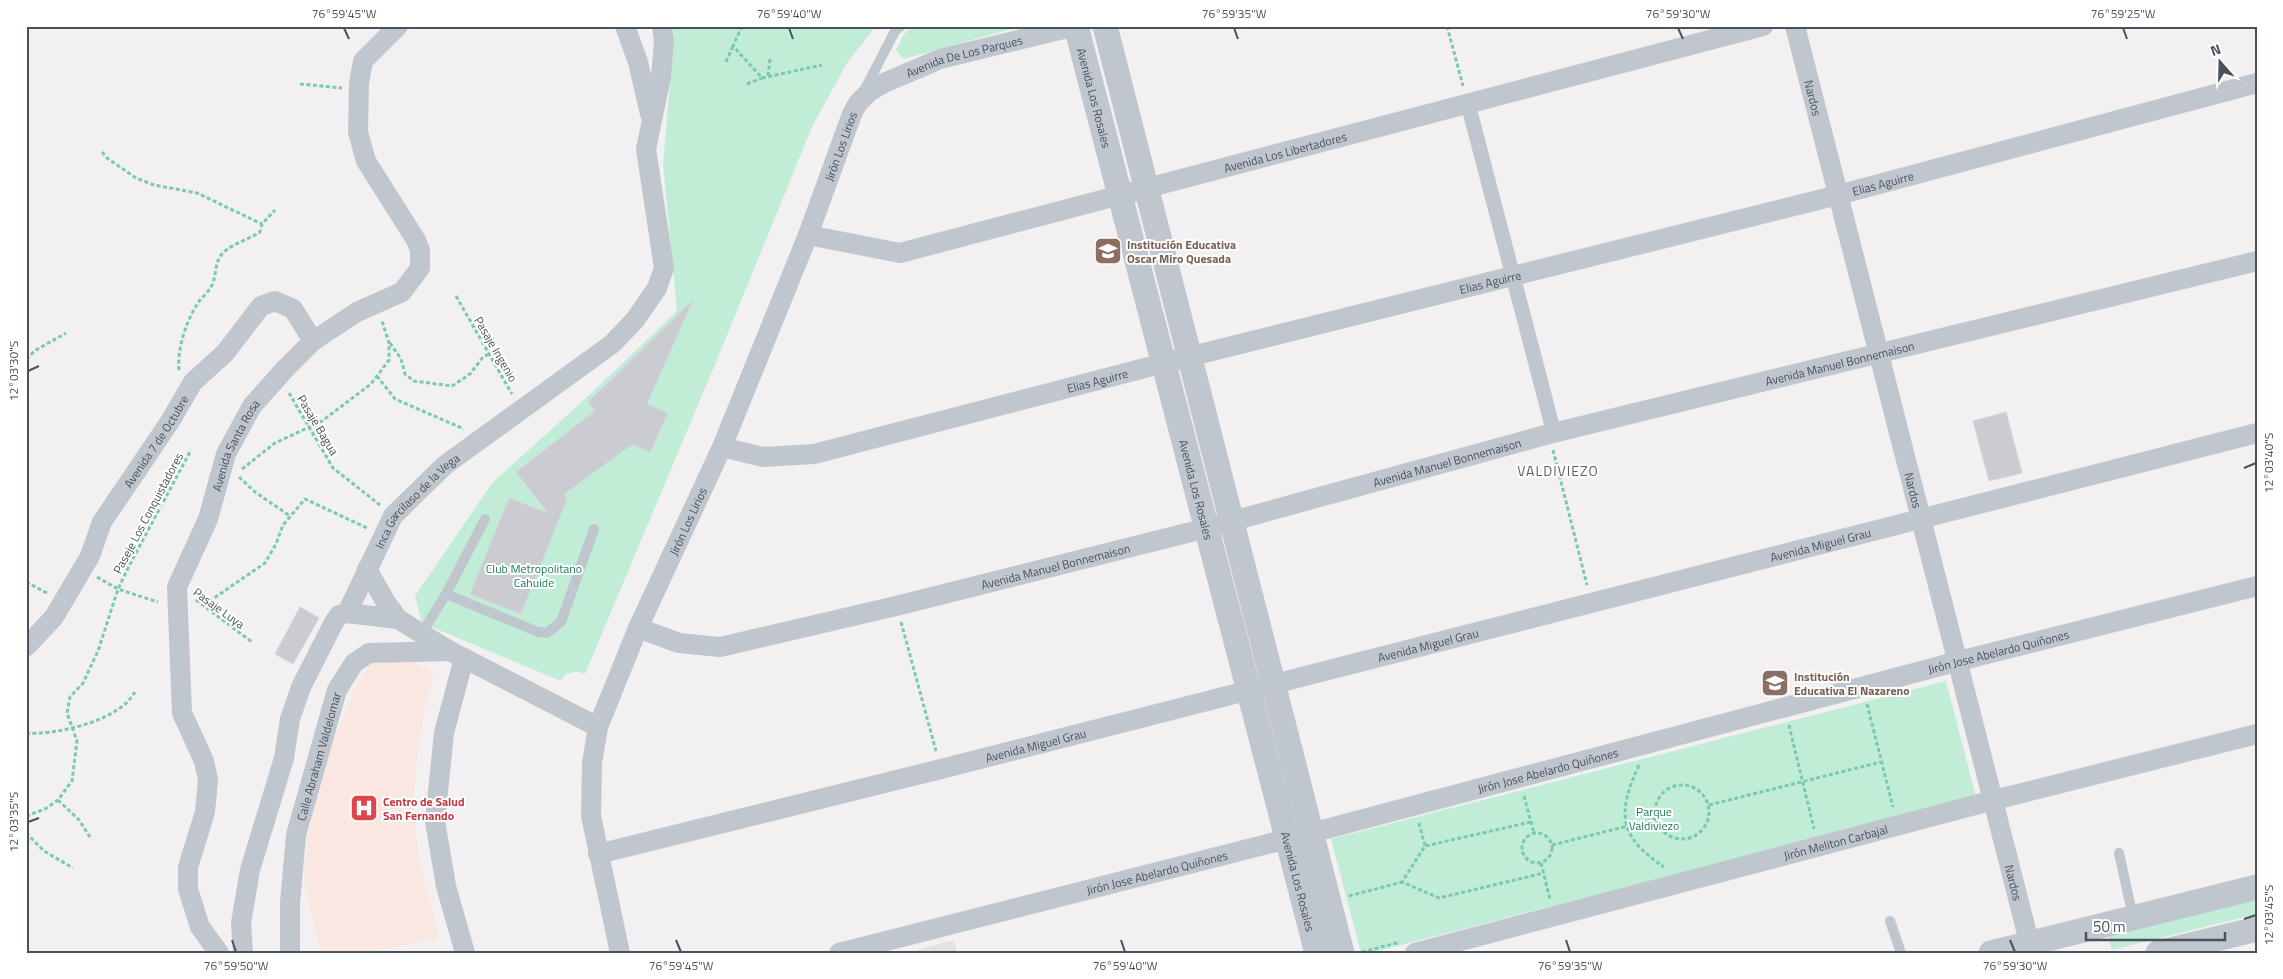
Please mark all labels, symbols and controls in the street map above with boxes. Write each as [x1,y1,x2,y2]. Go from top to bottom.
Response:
text: 76°59'45"W [312,4,377,23]
text: 76°59'40"W [757,4,822,23]
text: 76°59'35"W [1202,4,1267,23]
text: 76°59'30"W [1646,4,1711,23]
text: 76°59'25"W [2091,4,2156,23]
street label: Avenida De Los Parques [903,30,1025,82]
north arrow [2196,38,2246,88]
text: N [2207,38,2224,61]
street label: Avenida Los Rosales [1072,46,1117,150]
street label: Nardos [1800,78,1827,118]
street label: Jirón Los Lirios [819,108,862,184]
street label: Avenida Los Libertadores [1222,126,1349,177]
street label: Elias Aguirre [1850,166,1916,200]
place label: Institución Educativa Oscar Miro Quesada [1127,235,1236,268]
school or university icon: Institución Educativa Oscar Miro Quesada [1093,236,1123,266]
street label: Elias Aguirre [1457,265,1523,299]
street label: Pasaje Ingenio [470,313,522,385]
street label: Avenida Manuel Bonnemaison [1763,336,1916,390]
text: 12°03'30"S [4,341,23,401]
street label: Elias Aguirre [1065,363,1130,397]
street label: Avenida 7 de Octubre [118,391,193,491]
street label: Pasaje Bagua [292,391,344,459]
street label: Avenida Santa Rosa [207,394,264,493]
street label: Avenida Manuel Bonnemaison [1371,433,1523,491]
text: 12°03'40"S [2259,433,2278,493]
street label: Avenida Los Rosales [1174,437,1219,542]
street label: Inca Garcilaso de la Vega [369,448,463,552]
street label: Paseje Los Conquistadores [108,449,188,577]
district label: VALDIVIEZO [1517,460,1599,481]
street label: Nardos [1900,470,1927,510]
street label: Jirón Los Lirios [664,484,712,558]
street label: Avenida Miguel Grau [1768,522,1873,566]
street label: Avenida Manuel Bonnemaison [979,538,1132,594]
park label: Club Metropolitano Cahuide [486,559,582,592]
street label: Pasaje Luya [189,583,249,633]
street label: Avenida Miguel Grau [1376,623,1480,667]
street label: Jirón Jose Abelardo Quiñones [1926,624,2071,678]
place label: Institución Educativa El Nazareno [1794,667,1910,700]
school or university icon: Institución Educativa El Nazareno [1760,668,1790,698]
street label: Calle Abraham Valdelomar [291,690,345,823]
street label: Avenida Miguel Grau [983,723,1088,767]
street label: Jirón Jose Abelardo Quiñones [1475,742,1621,798]
text: 12°03'35"S [4,792,23,852]
place label: Centro de Salud San Fernando [383,792,465,825]
hospital icon: Centro de Salud San Fernando [349,793,379,823]
park label: Parque Valdiviezo [1629,802,1679,835]
street label: Jirón Meliton Carbajal [1781,819,1890,865]
street label: Avenida Los Rosales [1276,829,1321,934]
street label: Jirón Jose Abelardo Quiñones [1084,845,1230,899]
street label: Nardos [2000,862,2028,903]
text: 12°03'45"S [2259,885,2278,945]
scale bar [2086,909,2224,941]
text: 50 m [2093,915,2126,938]
text: 76°59'50"W [204,956,269,975]
text: 76°59'45"W [649,956,714,975]
text: 76°59'40"W [1093,956,1158,975]
text: 76°59'35"W [1538,956,1603,975]
text: 76°59'30"W [1983,956,2048,975]

